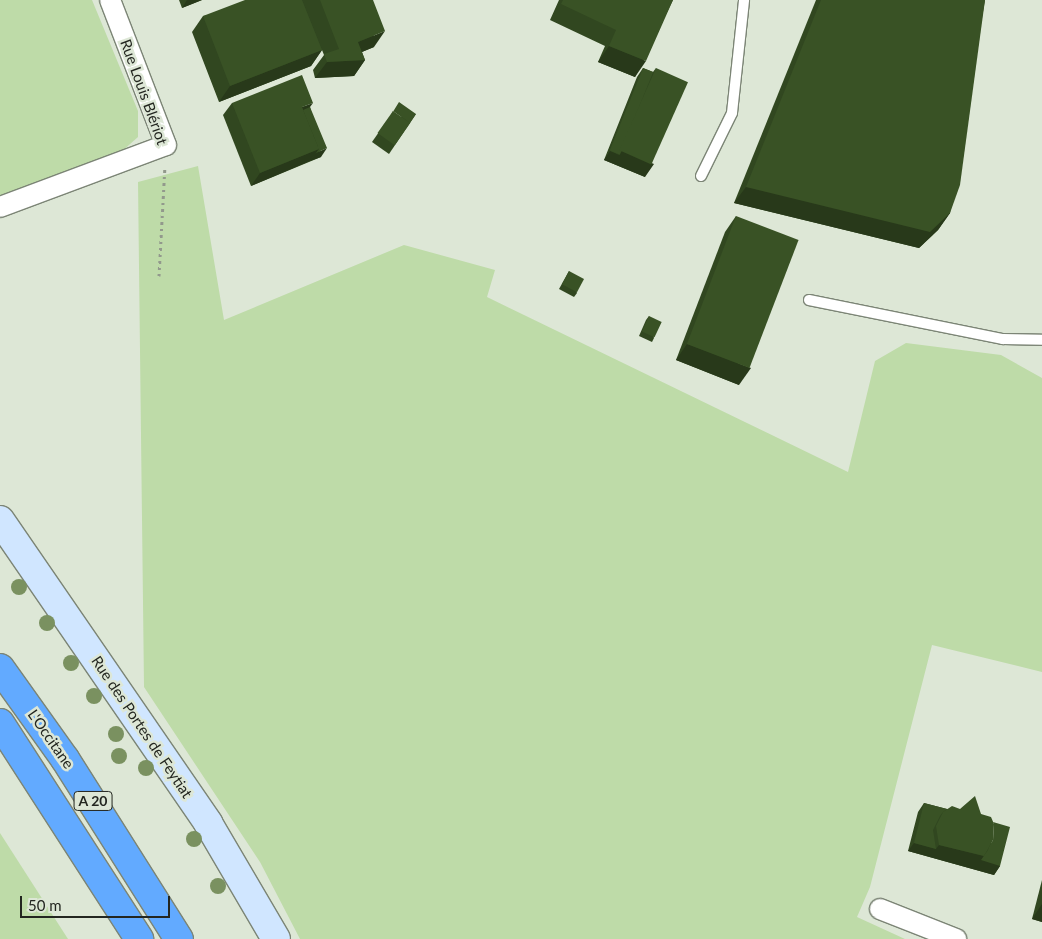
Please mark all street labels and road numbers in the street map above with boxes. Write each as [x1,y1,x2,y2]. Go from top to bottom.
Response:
street label: Rue Louis Blériot [117,37,171,147]
street label: Rue des Portes de Feytiat [88,653,196,801]
street label: L'Occitane [24,706,78,772]
road number: A 20 [73,789,113,812]

